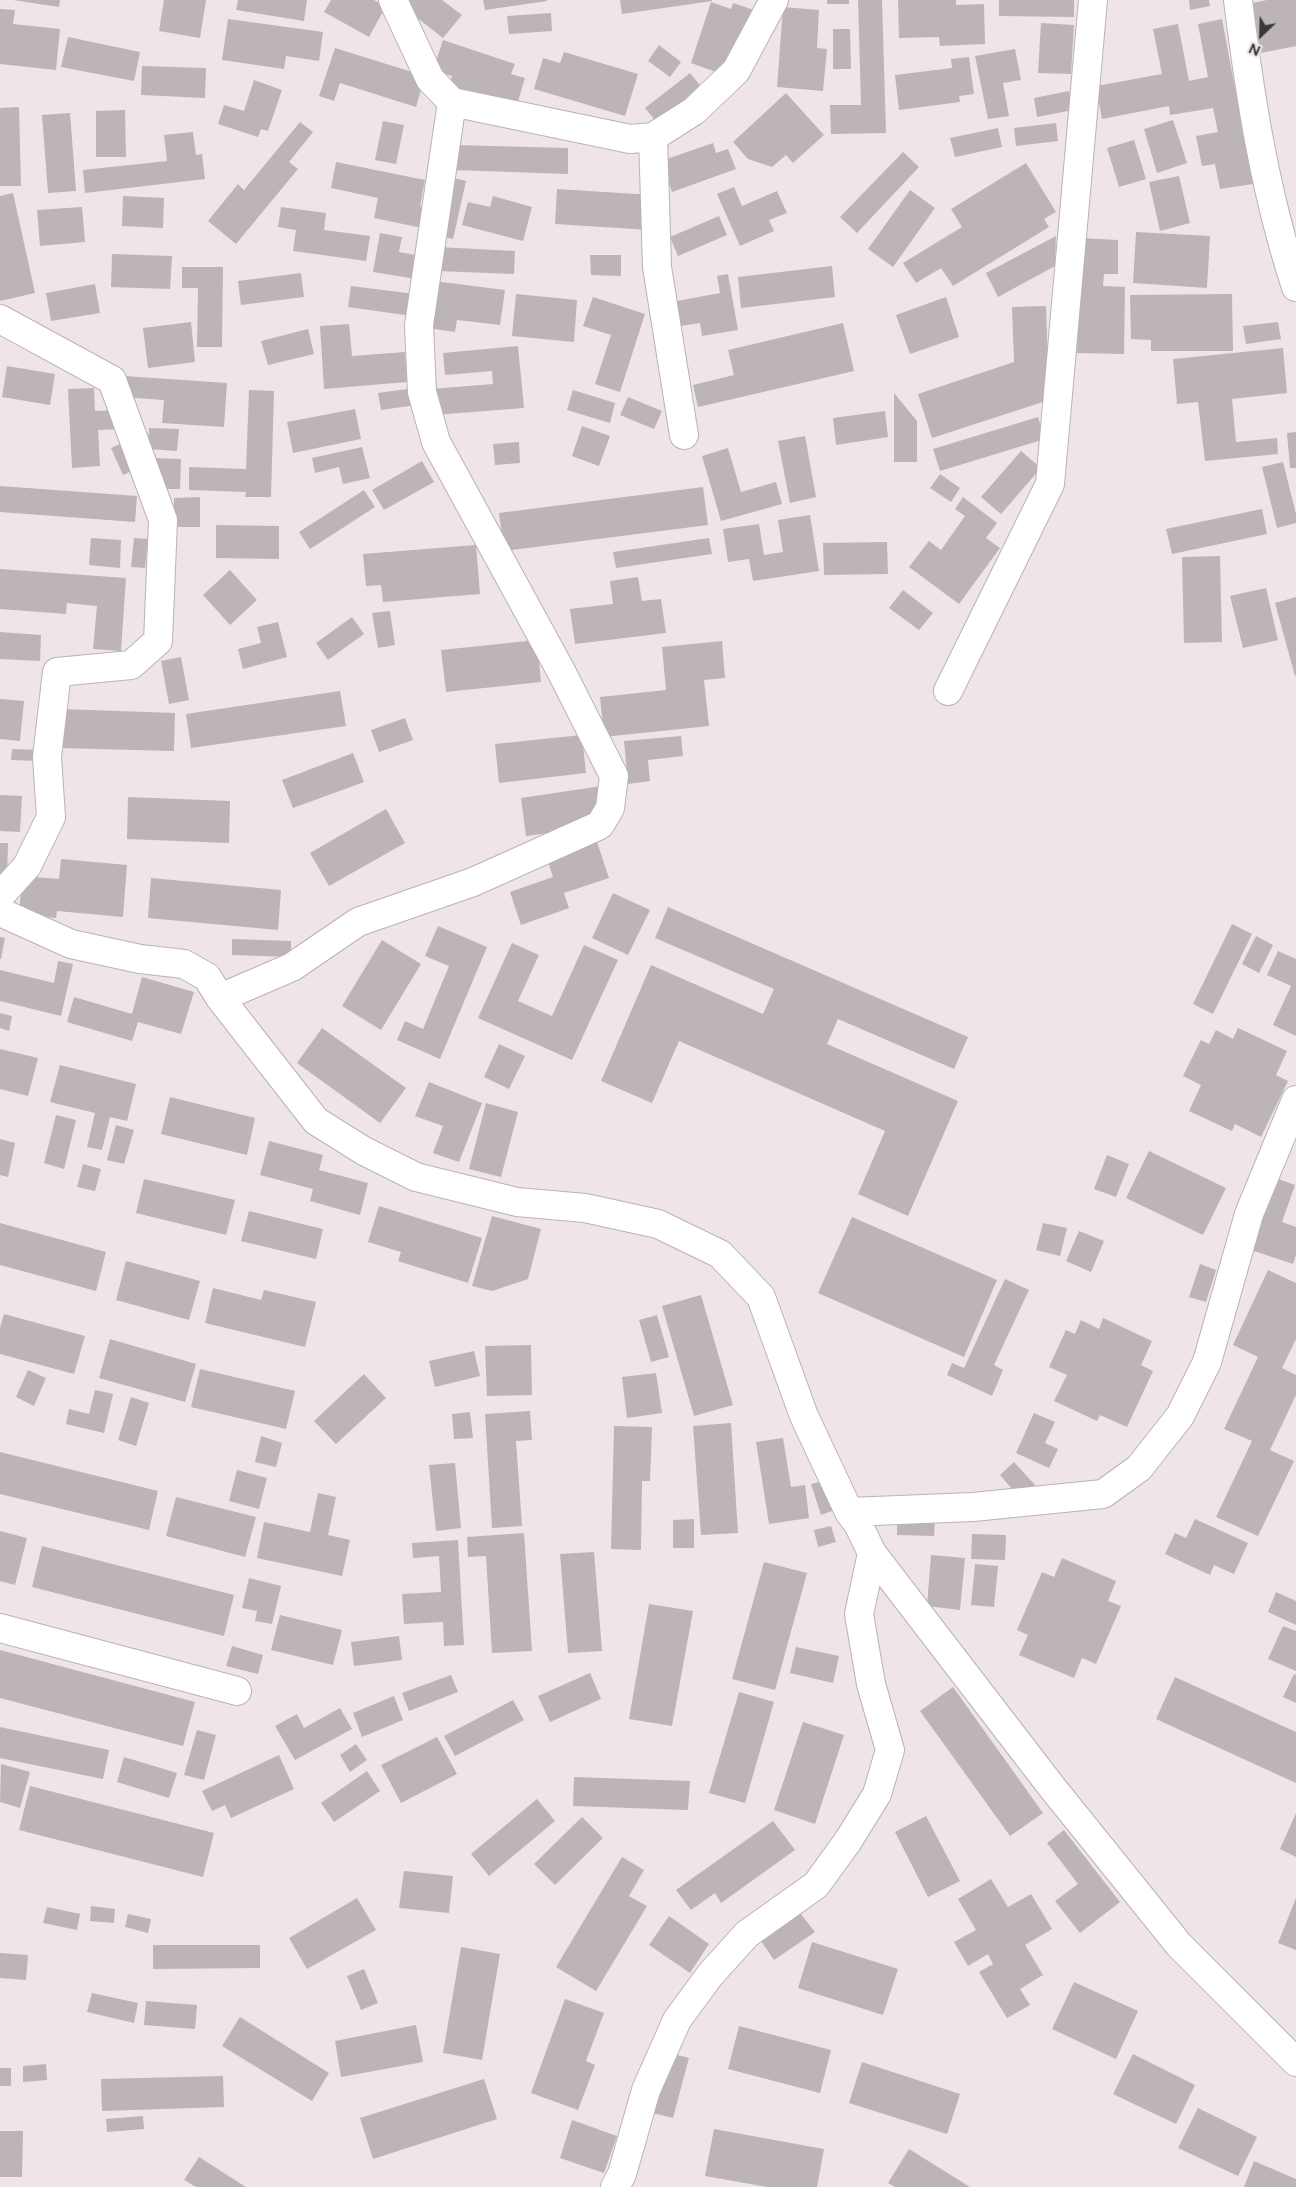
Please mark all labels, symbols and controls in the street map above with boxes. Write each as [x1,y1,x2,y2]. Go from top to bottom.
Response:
north arrow [1236,10,1286,60]
text: N [1246,39,1263,59]

